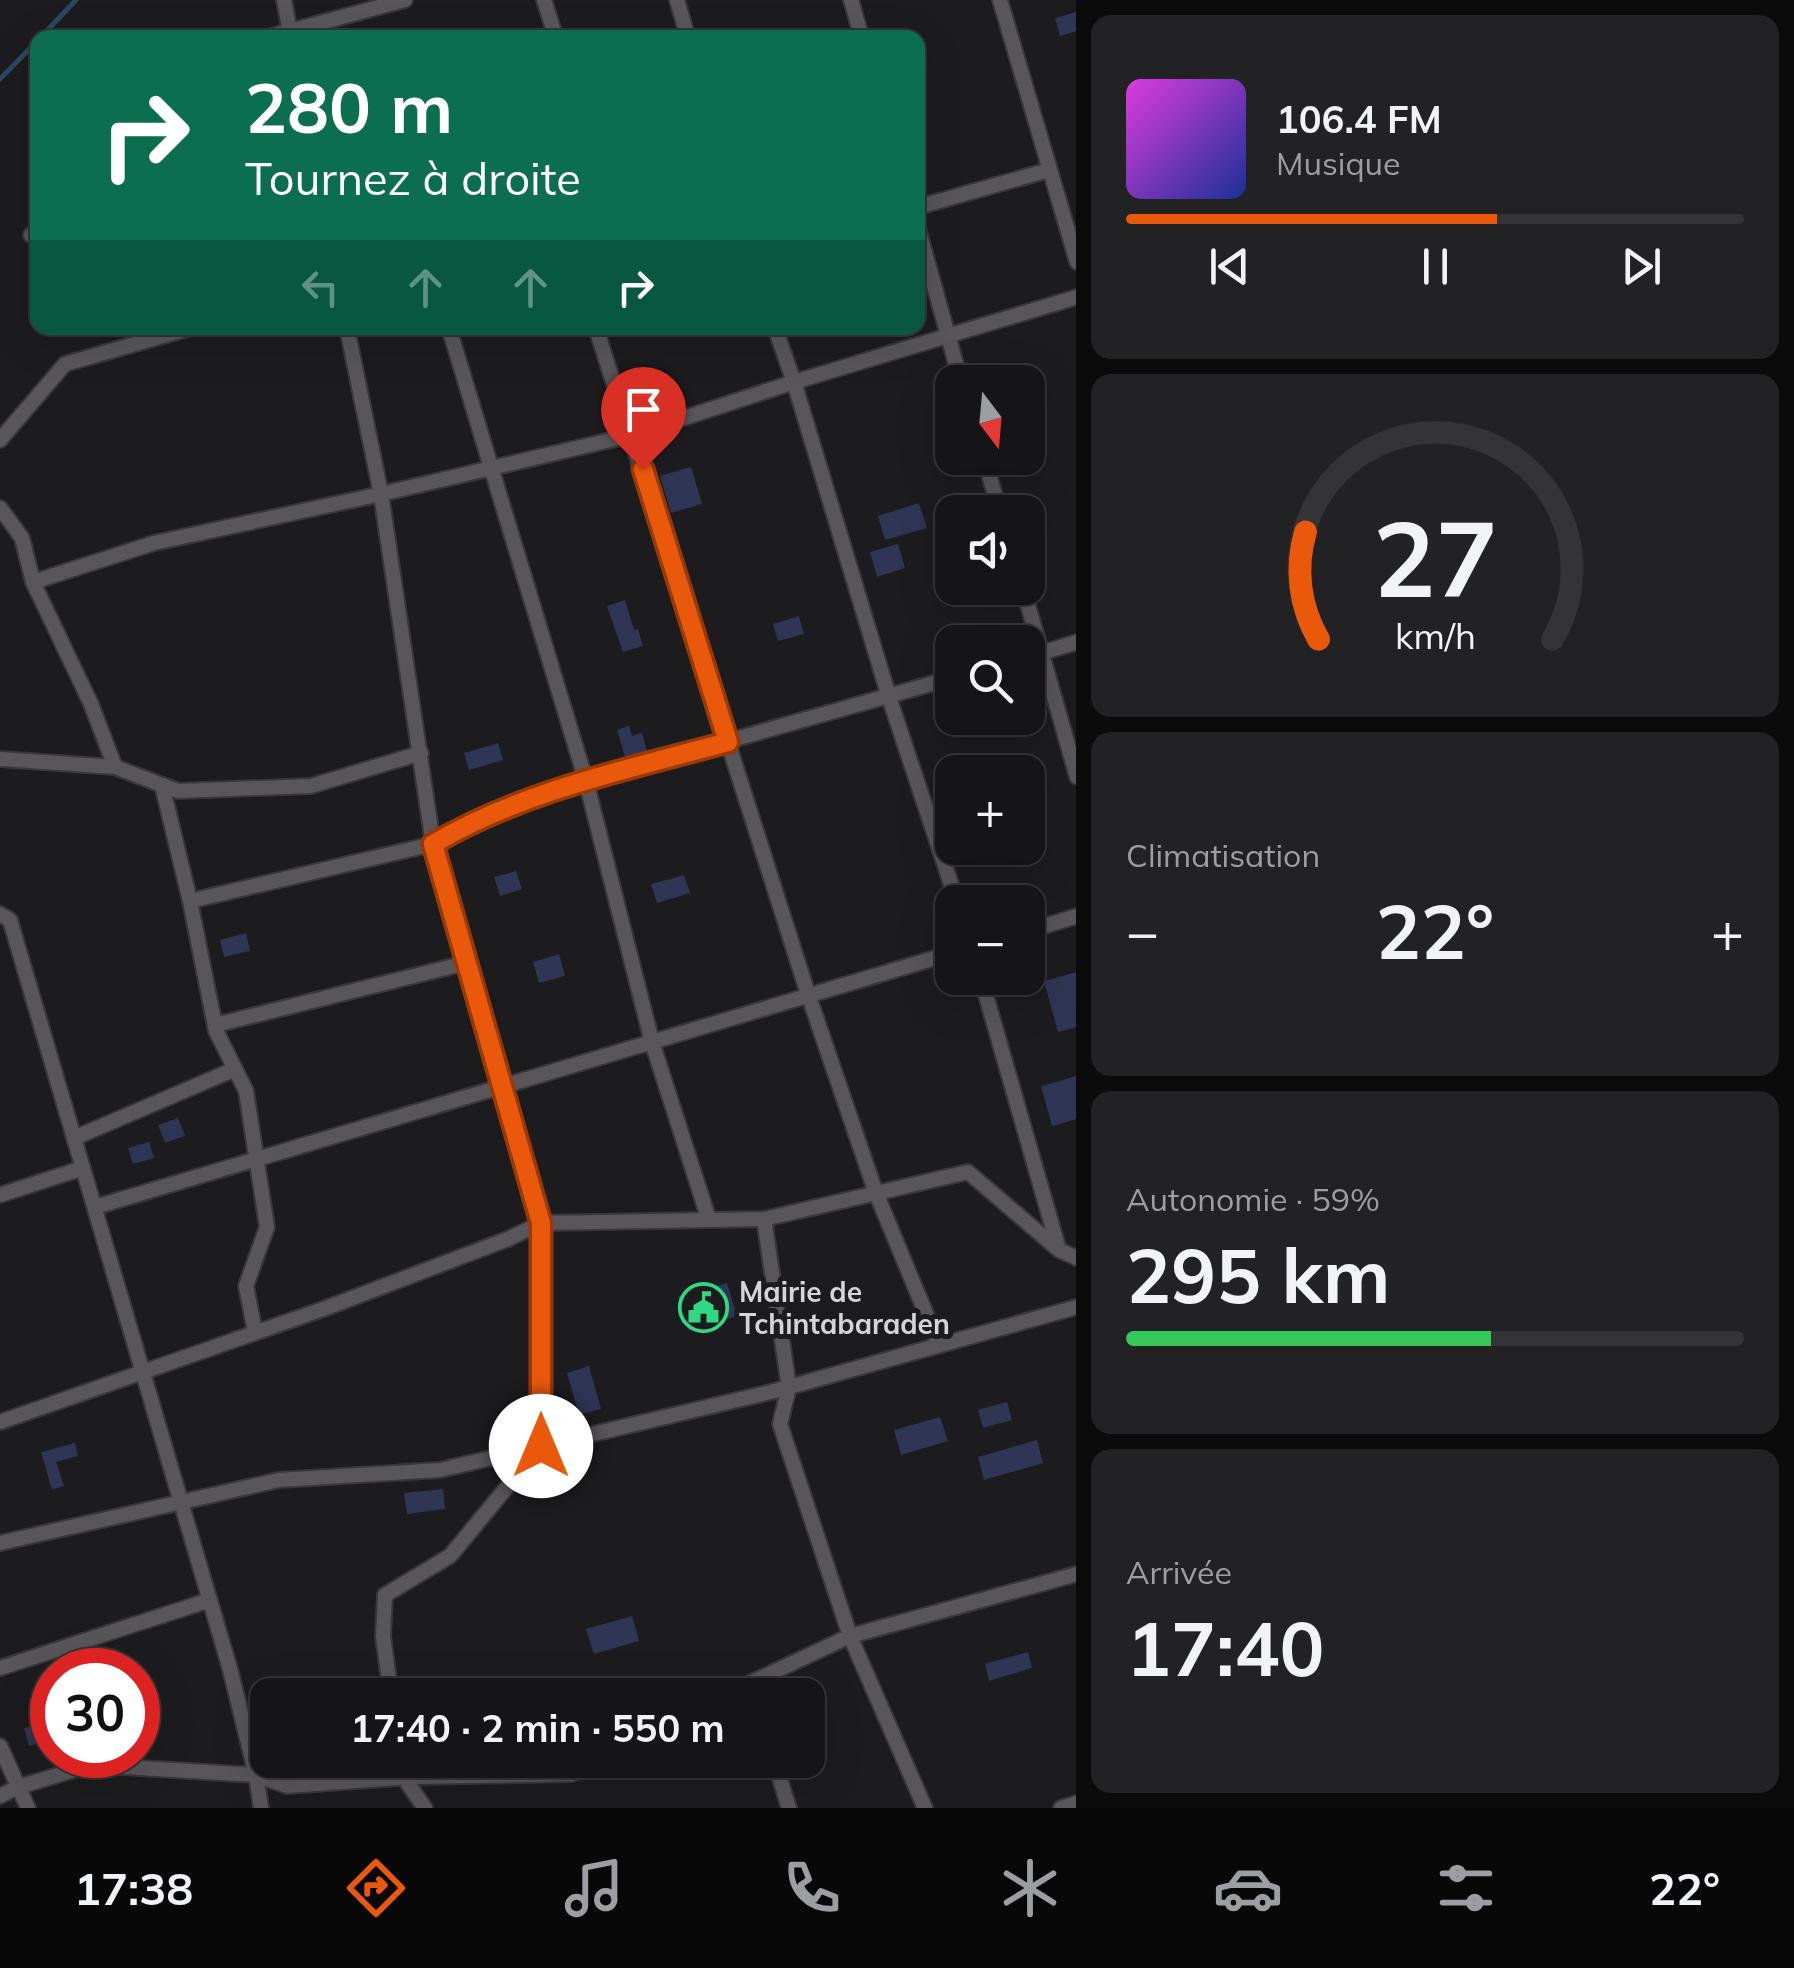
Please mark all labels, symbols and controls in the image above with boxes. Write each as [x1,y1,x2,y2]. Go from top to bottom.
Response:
text: 280 m [245,63,453,151]
icon: right [80,70,210,200]
text: 106.4 FM [1276,95,1442,143]
text: Musique [1276,143,1400,183]
text: Tournez à droite [245,150,581,206]
icon: previous [1202,239,1257,294]
icon: pause [1408,239,1463,294]
icon: next [1614,239,1669,294]
icon: left [293,260,348,315]
icon: ahead [398,260,453,315]
icon: ahead [503,260,558,315]
icon: right [608,260,663,315]
north arrow [935,365,1045,475]
map controls [935,365,1045,995]
pin [601,367,686,470]
icon: arrive [616,382,671,437]
text: 27 [1373,492,1497,623]
button: sound [935,495,1045,605]
text: km/h [1395,613,1475,658]
button: search [935,625,1045,735]
button: + [935,755,1045,865]
text: Climatisation [1126,835,1320,875]
text: 22° [1376,884,1494,978]
button: − [935,885,1045,995]
text: − [1126,897,1159,966]
text: + [1711,897,1744,966]
text: Autonomie · 59% [1126,1179,1380,1219]
text: 295 km [1126,1228,1390,1322]
place label: Mairie de Tchintabaraden [739,1274,950,1341]
public building icon: Mairie de Tchintabaraden [678,1281,730,1333]
position arrow [489,1394,593,1498]
text: Arrivée [1126,1552,1232,1592]
text: 17:40 [1126,1601,1325,1695]
speed limit sign: 30 [30,1648,160,1778]
text: 17:40 · 2 min · 550 m [350,1704,725,1752]
icon: directions [341,1853,411,1923]
icon: music [559,1853,629,1923]
icon: phone [777,1853,847,1923]
icon: climate [995,1853,1065,1923]
icon: car [1213,1853,1283,1923]
icon: filters [1431,1853,1501,1923]
text: 17:38 [74,1860,193,1916]
text: 22° [1649,1860,1720,1916]

